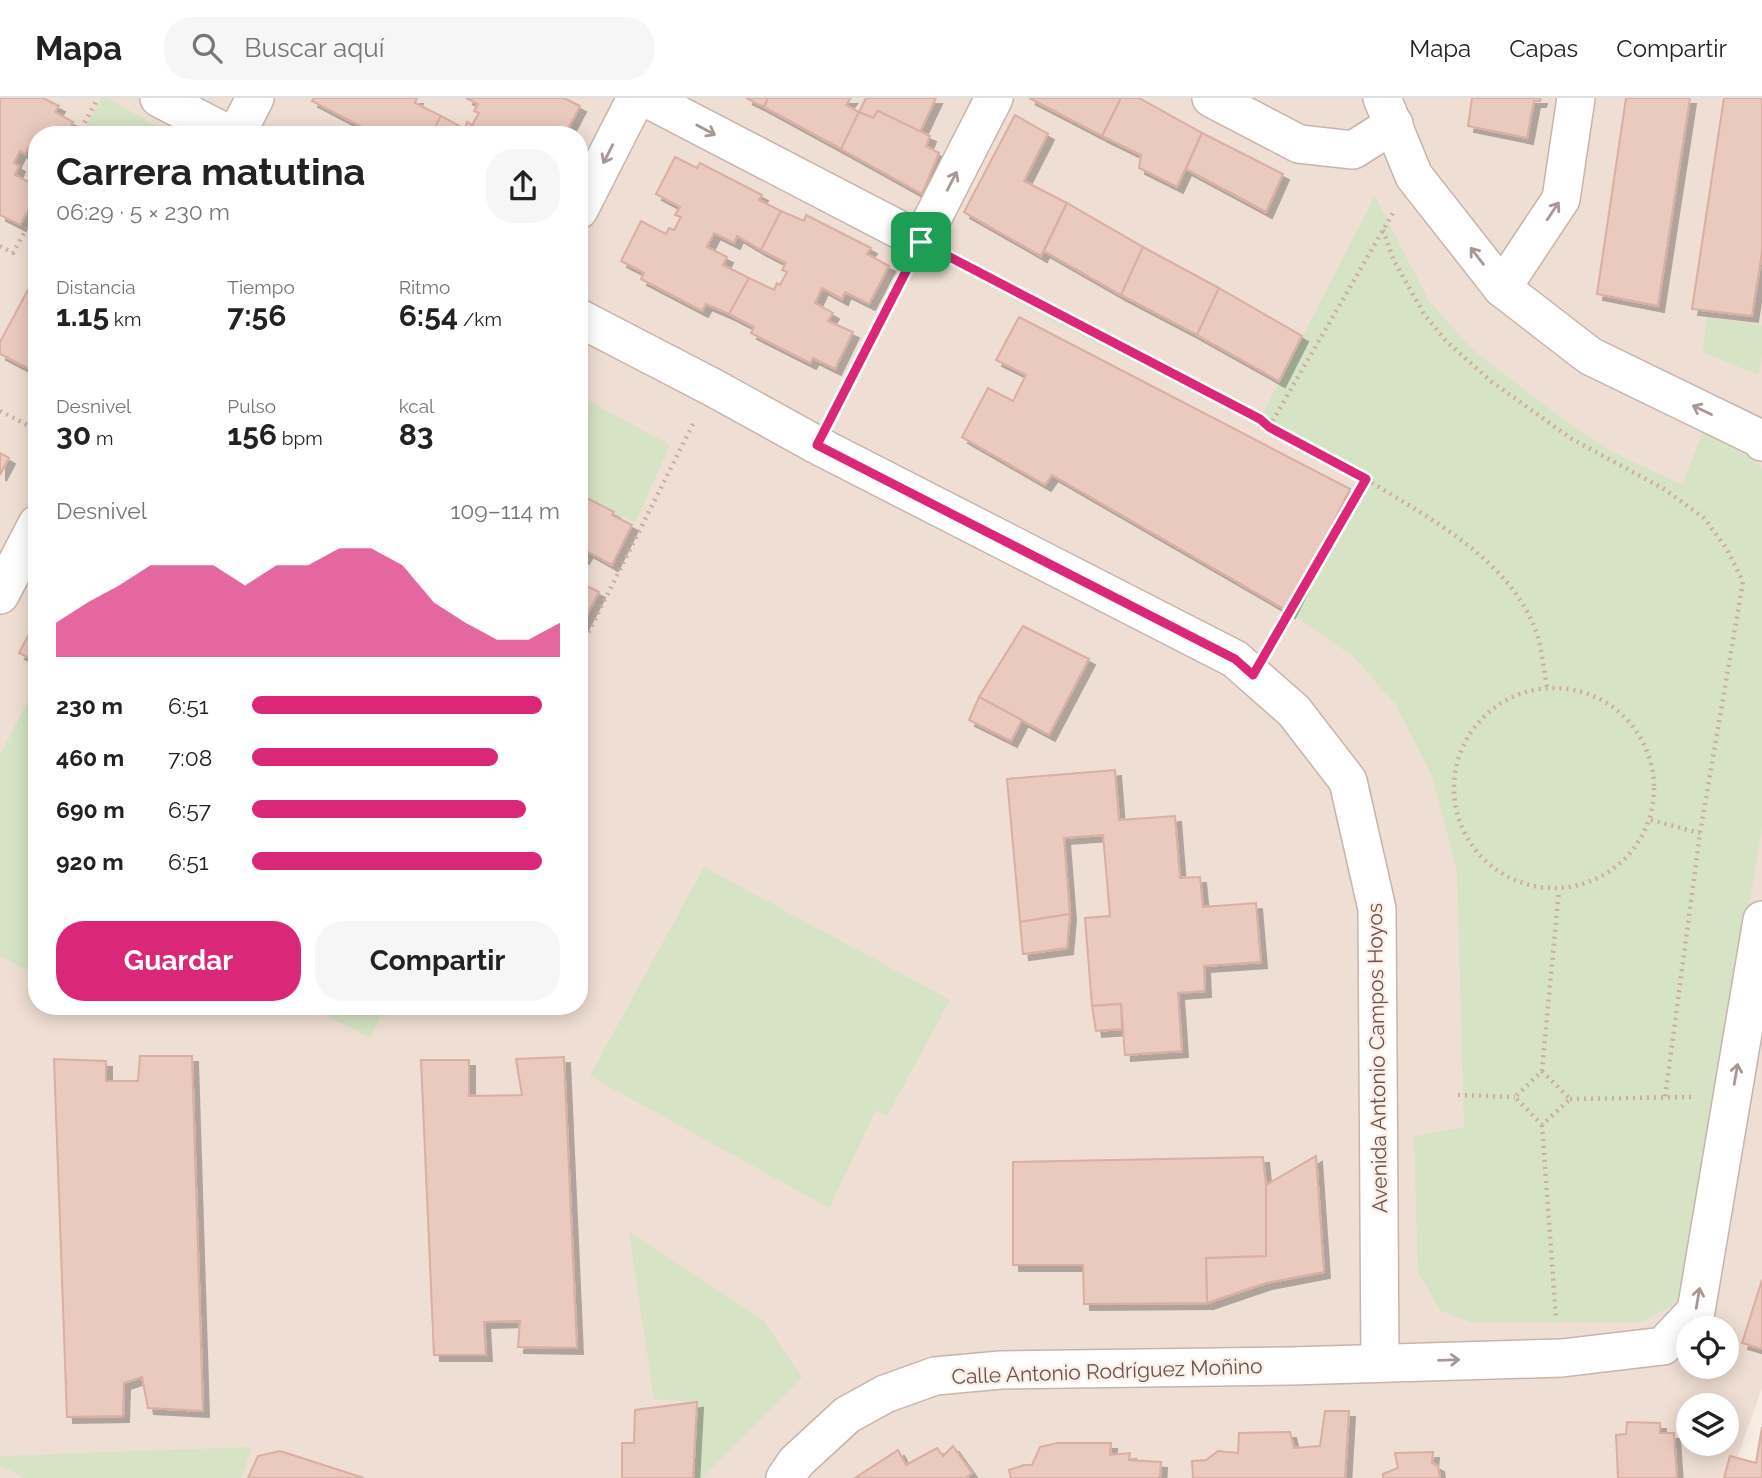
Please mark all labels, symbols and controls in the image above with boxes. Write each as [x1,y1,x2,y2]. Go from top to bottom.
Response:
search box [164,17,654,80]
text: Mapa [35,29,122,68]
icon: search [188,29,226,67]
text: Buscar aquí [244,33,384,63]
text: Mapa [1409,34,1471,63]
text: Capas [1509,34,1578,63]
text: Compartir [1616,34,1727,63]
one-way arrow [695,123,716,137]
one-way arrow [600,143,614,164]
text: Carrera matutina [56,149,365,194]
button: share [486,149,560,223]
one-way arrow [946,171,960,192]
text: 06:29 · 5 × 230 m [56,198,230,225]
one-way arrow [1546,202,1561,221]
pin [891,212,951,272]
icon: arrive [902,223,940,261]
one-way arrow [1469,248,1484,266]
text: Distancia [56,276,136,298]
text: Tiempo [227,276,295,298]
text: Ritmo [399,276,450,298]
text: 1.15 [56,298,109,333]
text: 7:56 [227,298,286,333]
text: 6:54 [399,298,458,333]
text: km [109,308,141,330]
text: /km [458,308,502,330]
text: Desnivel [56,395,131,417]
text: Pulso [227,395,276,417]
text: kcal [399,395,434,417]
one-way arrow [1692,403,1713,417]
text: 30 [56,417,91,452]
text: 156 [227,417,277,452]
text: 83 [399,417,434,452]
text: m [91,427,113,449]
text: bpm [277,427,323,449]
text: Desnivel [56,497,147,524]
text: 109–114 m [450,497,560,524]
text: 230 m [56,692,123,719]
text: 6:51 [168,692,209,719]
text: 460 m [56,744,124,771]
text: 7:08 [168,744,212,771]
text: 690 m [56,796,125,823]
text: 6:57 [168,796,211,823]
text: 920 m [56,848,124,875]
text: 6:51 [168,848,209,875]
street label: Avenida Antonio Campos Hoyos [1362,903,1392,1213]
button: Guardar [56,921,301,1001]
button: Compartir [315,921,560,1001]
one-way arrow [1730,1063,1743,1085]
one-way arrow [1692,1287,1705,1310]
map controls [1676,1316,1739,1456]
button: locate [1676,1316,1739,1379]
street label: Calle Antonio Rodríguez Moñino [951,1353,1263,1389]
one-way arrow [1437,1354,1460,1367]
button: layers [1676,1393,1739,1456]

